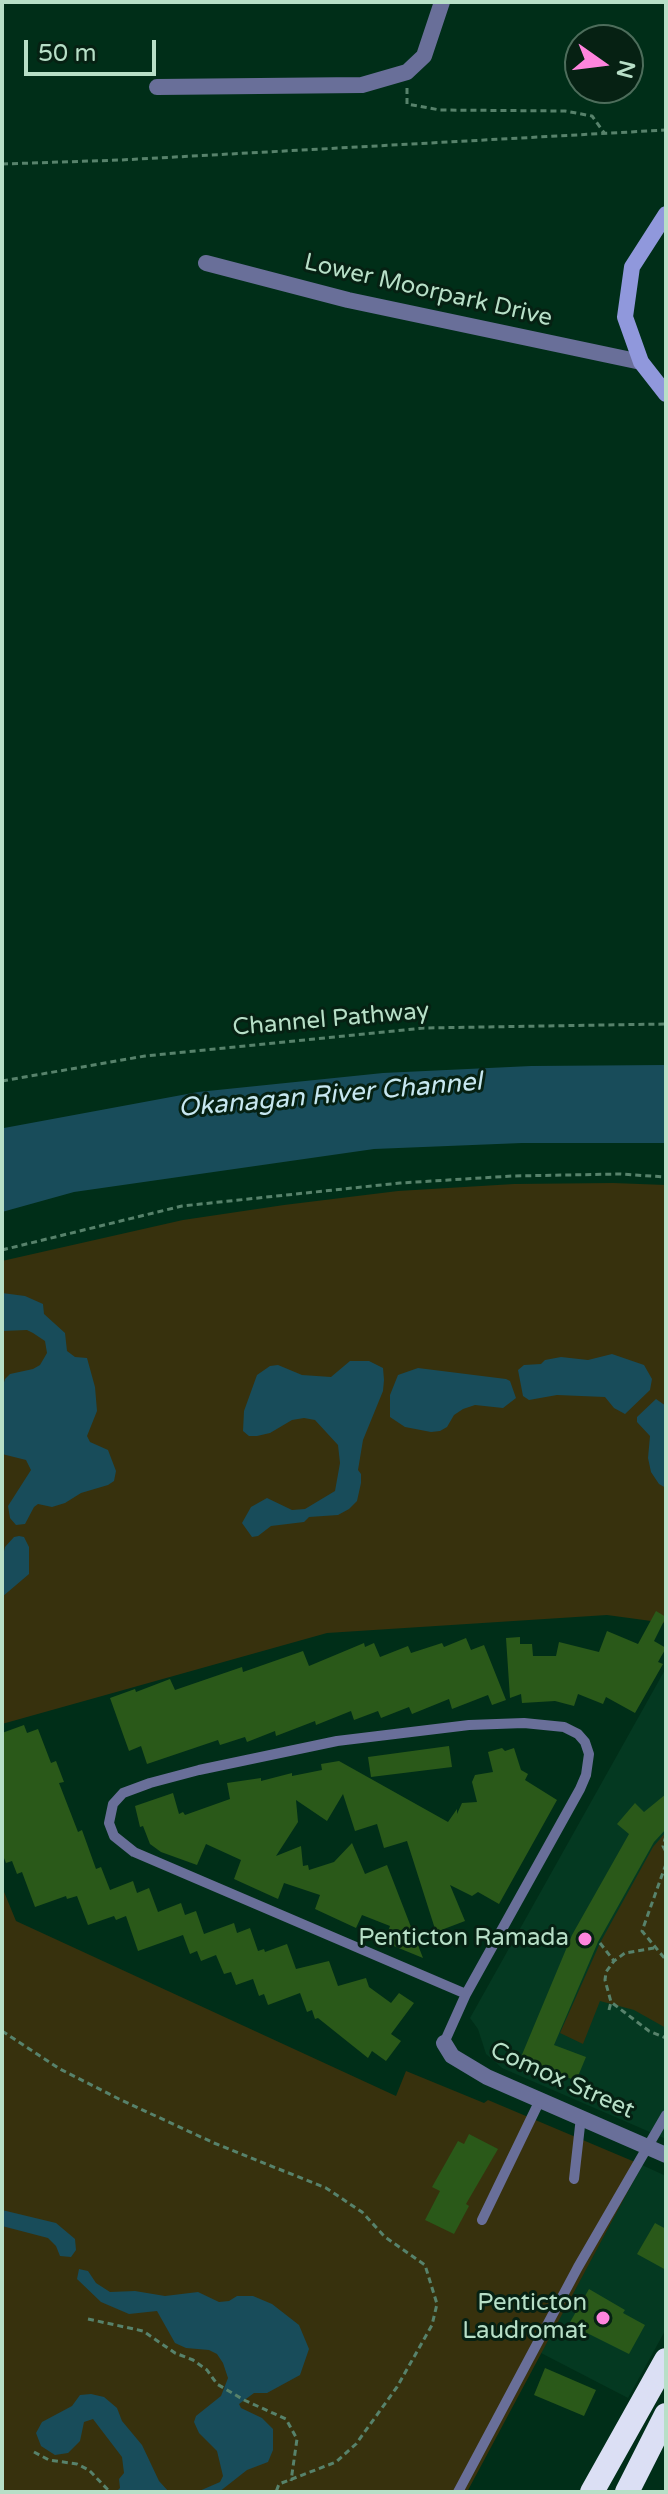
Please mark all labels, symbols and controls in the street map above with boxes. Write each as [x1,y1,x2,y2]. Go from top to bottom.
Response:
scale bar [28,24,160,74]
north arrow [564,24,644,104]
text: 50 m [38,39,96,68]
text: N [611,58,640,81]
street label: Lower Moorpark Drive [301,248,555,334]
street label: Channel Pathway [232,997,430,1043]
water label: Okanagan River Channel [177,1067,483,1125]
place label: Penticton Ramada [358,1925,569,1953]
marker: Penticton Ramada [576,1930,594,1948]
street label: Comox Street [485,2036,639,2126]
place label: Penticton Laudromat [462,2290,587,2346]
marker: Penticton Laudromat [594,2309,612,2327]

